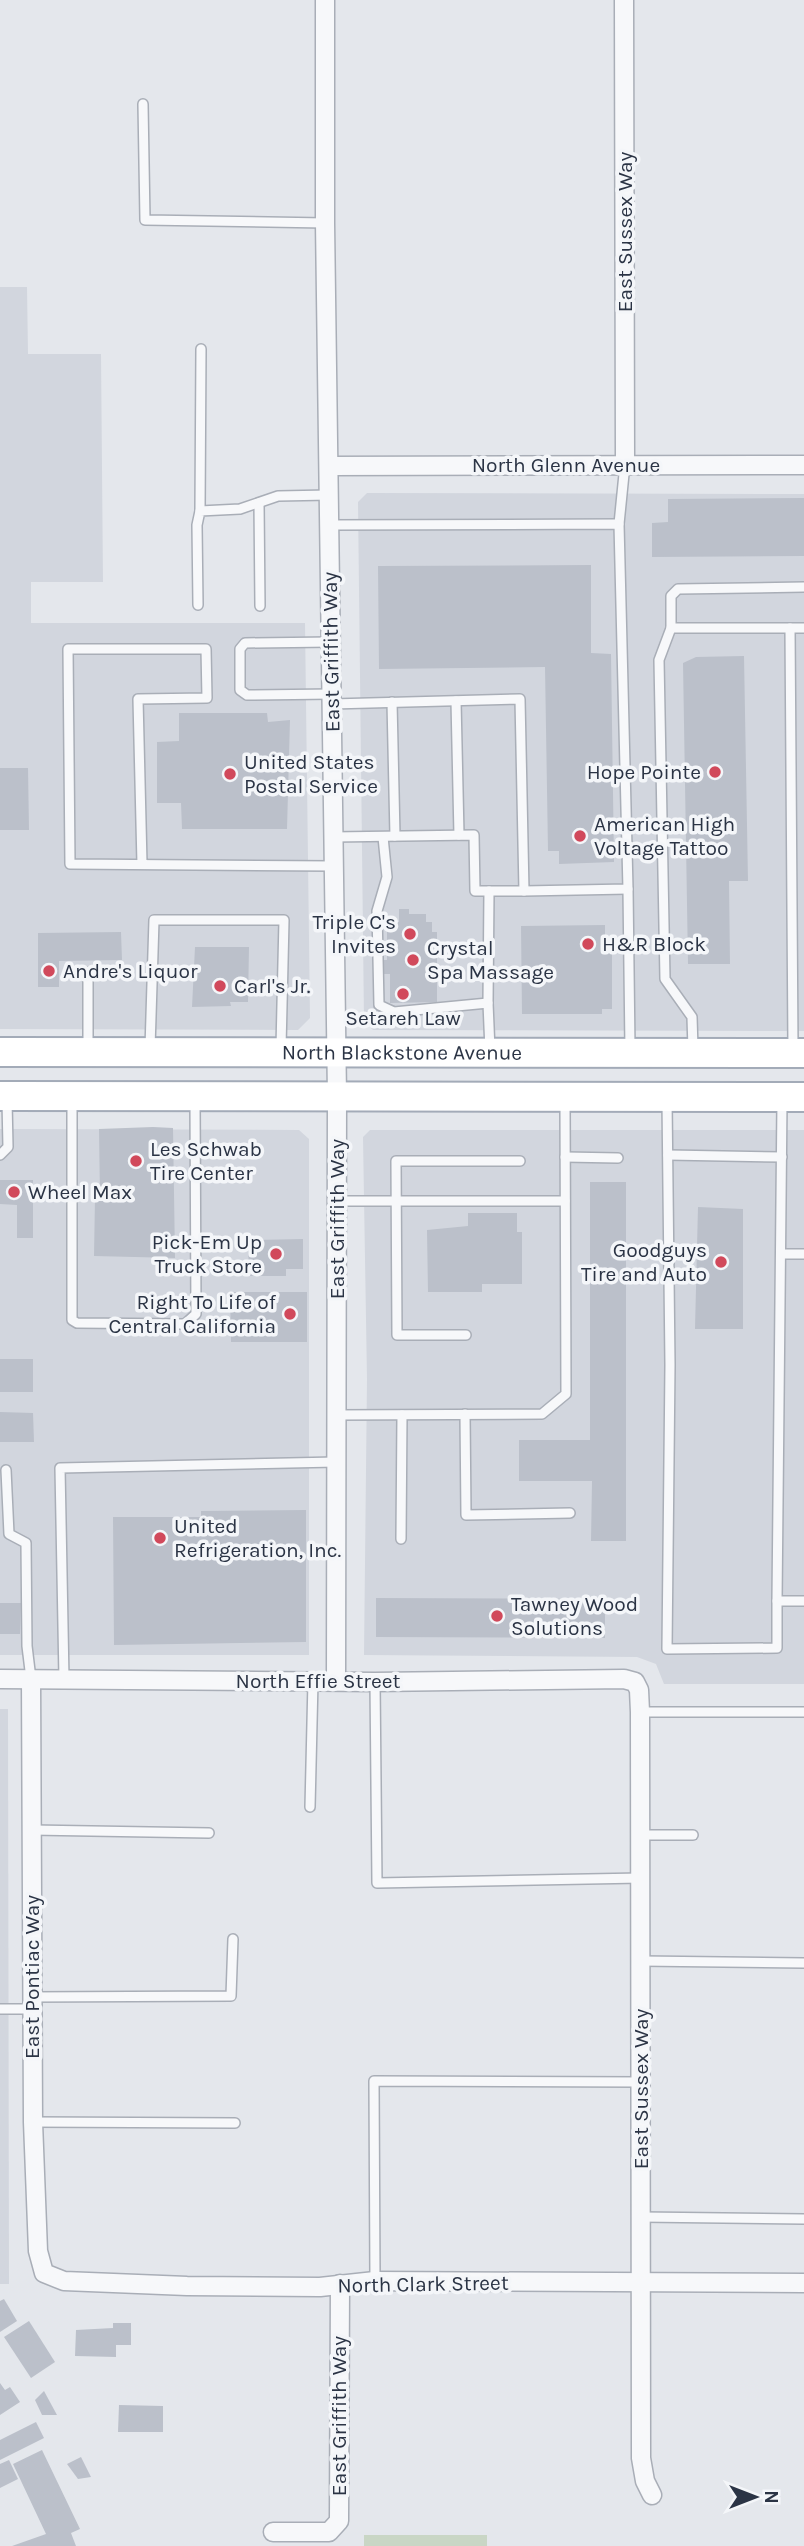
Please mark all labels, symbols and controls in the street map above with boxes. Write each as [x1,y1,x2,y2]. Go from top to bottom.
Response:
street label: East Sussex Way [613,151,637,312]
street label: North Glenn Avenue [472,453,660,477]
street label: East Griffith Way [318,571,344,732]
place label: United States Postal Service [244,750,378,798]
place label: Hope Pointe [587,760,701,784]
marker: Hope Pointe [707,764,723,780]
marker: United States Postal Service [222,766,238,782]
place label: American High Voltage Tattoo [594,812,735,860]
marker: American High Voltage Tattoo [572,828,588,844]
place label: Triple C's Invites [312,910,396,958]
marker: Triple C's Invites [402,926,418,942]
place label: H&R Block [602,932,706,956]
place label: Crystal Spa Massage [427,936,554,984]
marker: H&R Block [580,936,596,952]
marker: Crystal Spa Massage [405,952,421,968]
place label: Andre's Liquor [63,959,198,983]
marker: Andre's Liquor [41,963,57,979]
place label: Carl's Jr. [234,974,311,998]
marker: Carl's Jr. [212,978,228,994]
marker: Setareh Law [395,986,411,1002]
place label: Setareh Law [345,1006,461,1030]
street label: North Blackstone Avenue [282,1040,522,1065]
place label: Les Schwab Tire Center [150,1137,262,1185]
street label: East Griffith Way [325,1139,349,1299]
marker: Les Schwab Tire Center [128,1153,144,1169]
place label: Wheel Max [28,1180,132,1204]
marker: Wheel Max [6,1184,22,1200]
place label: Pick-Em Up Truck Store [152,1230,262,1278]
place label: Goodguys Tire and Auto [581,1238,707,1286]
marker: Pick-Em Up Truck Store [268,1246,284,1262]
marker: Goodguys Tire and Auto [713,1254,729,1270]
place label: Right To Life of Central California [108,1290,277,1338]
marker: Right To Life of Central California [282,1306,298,1322]
place label: United Refrigeration, Inc. [174,1514,342,1562]
marker: United Refrigeration, Inc. [152,1530,168,1546]
place label: Tawney Wood Solutions [511,1592,638,1640]
marker: Tawney Wood Solutions [489,1608,505,1624]
street label: North Effie Street [236,1669,401,1693]
street label: East Pontiac Way [20,1895,44,2059]
street label: East Sussex Way [629,2008,653,2169]
street label: North Clark Street [337,2271,509,2297]
street label: East Griffith Way [327,2336,351,2496]
north arrow [720,2462,790,2532]
text: N [760,2490,782,2504]

